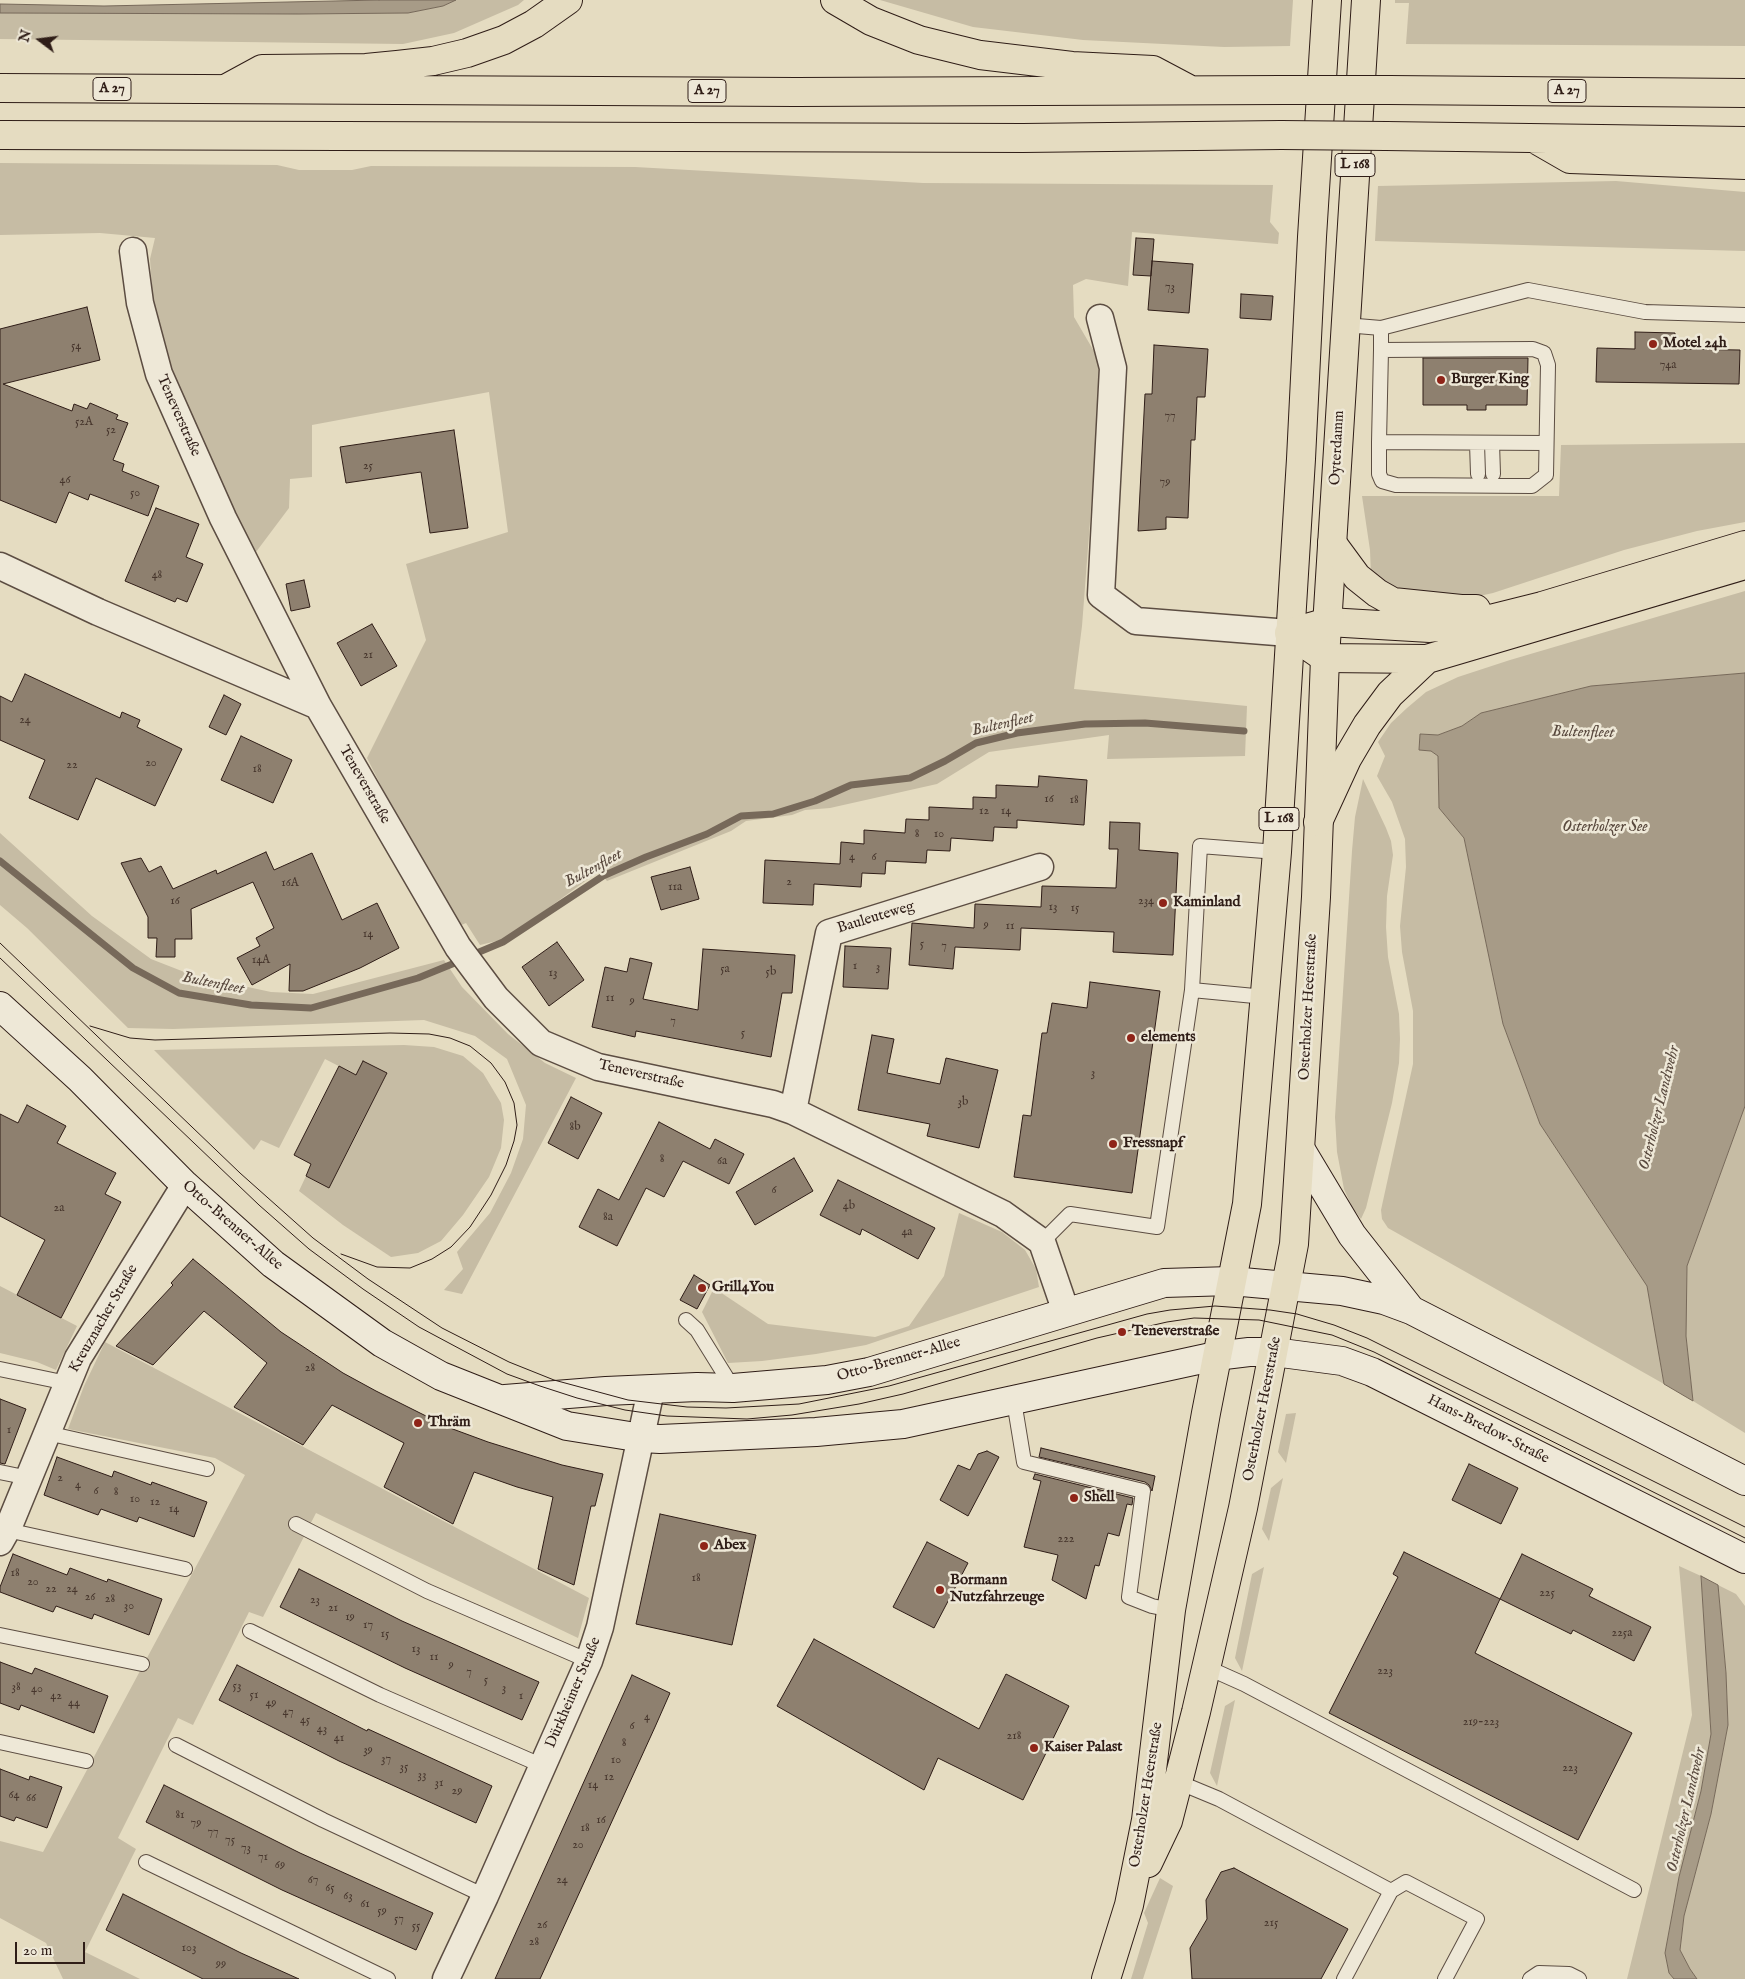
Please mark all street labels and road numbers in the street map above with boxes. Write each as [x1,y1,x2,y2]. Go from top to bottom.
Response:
road number: A 27 [93,78,131,100]
road number: A 27 [688,80,726,102]
road number: A 27 [1548,80,1586,102]
road number: L 168 [1335,154,1375,176]
street label: Teneverstraße [152,372,204,460]
street label: Oyterdamm [1327,410,1349,486]
street label: Teneverstraße [334,743,394,827]
road number: L 168 [1259,808,1299,831]
street label: Bauleuteweg [835,898,917,938]
street label: Osterholzer Heerstraße [1296,933,1322,1081]
street label: Teneverstraße [596,1056,686,1094]
street label: Otto-Brenner-Allee [178,1177,286,1275]
street label: Kreuznacher Straße [66,1262,142,1376]
street label: Otto-Brenner-Allee [835,1334,963,1386]
street label: Osterholzer Heerstraße [1240,1335,1286,1483]
street label: Hans-Bredow-Straße [1424,1392,1552,1468]
street label: Dürkheimer Straße [543,1635,605,1751]
street label: Osterholzer Heerstraße [1127,1721,1167,1869]

